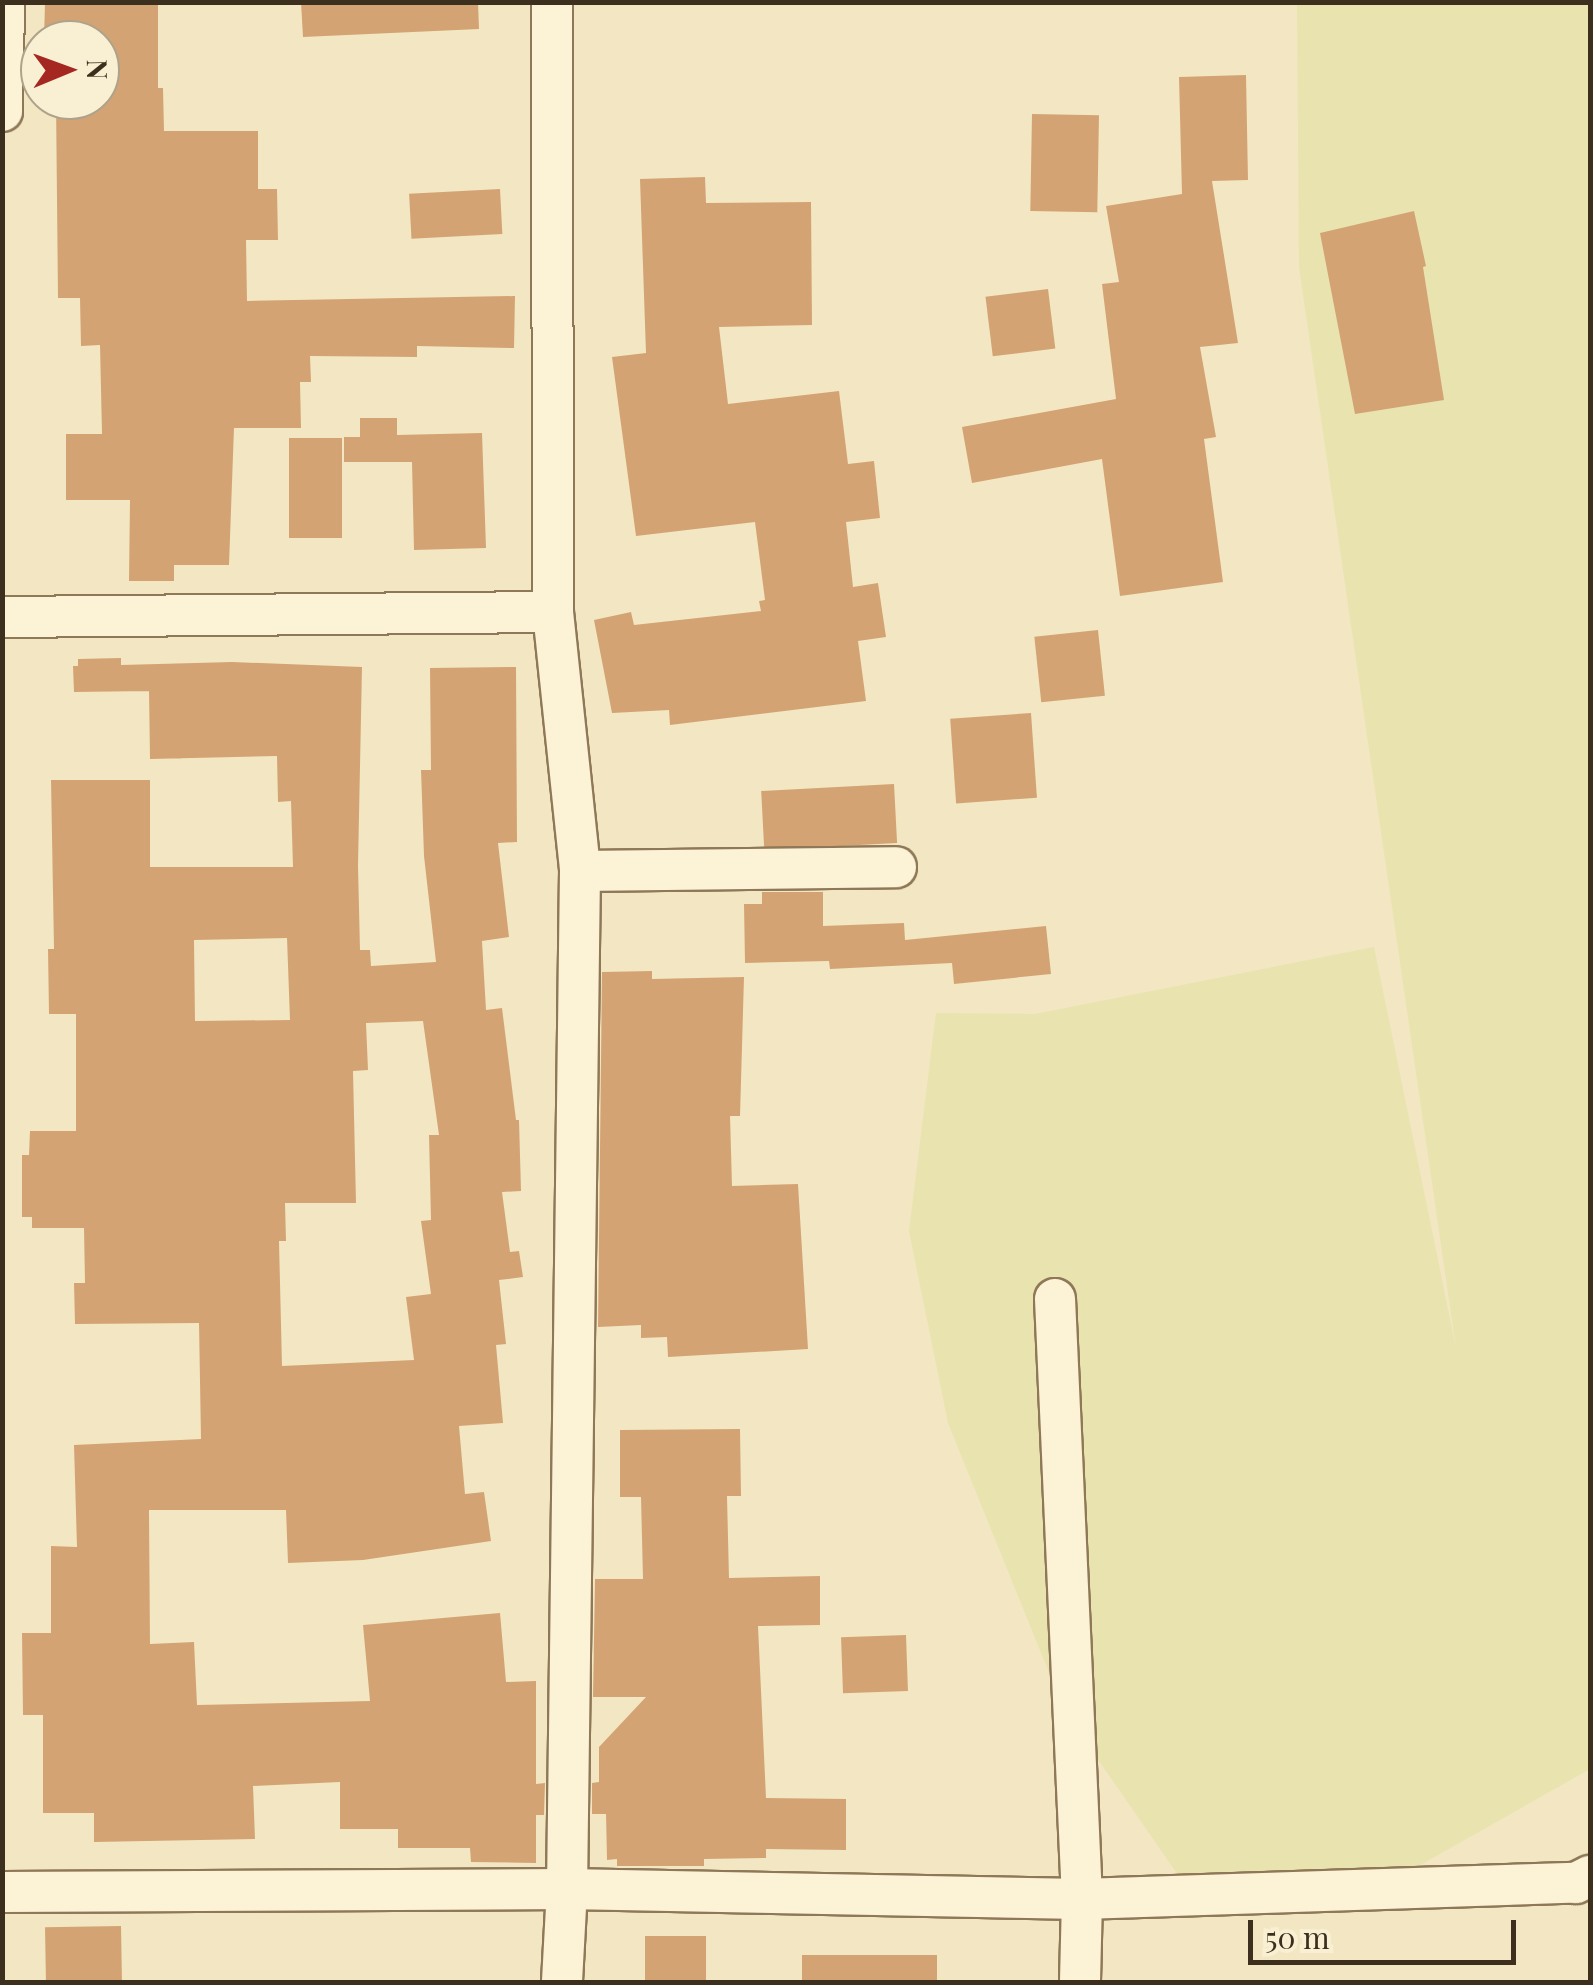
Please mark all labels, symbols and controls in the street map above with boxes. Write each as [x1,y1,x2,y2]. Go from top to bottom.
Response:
north arrow [20,20,120,120]
text: N [80,59,117,80]
scale bar [1253,1900,1520,1962]
text: 50 m [1265,1917,1330,1957]

